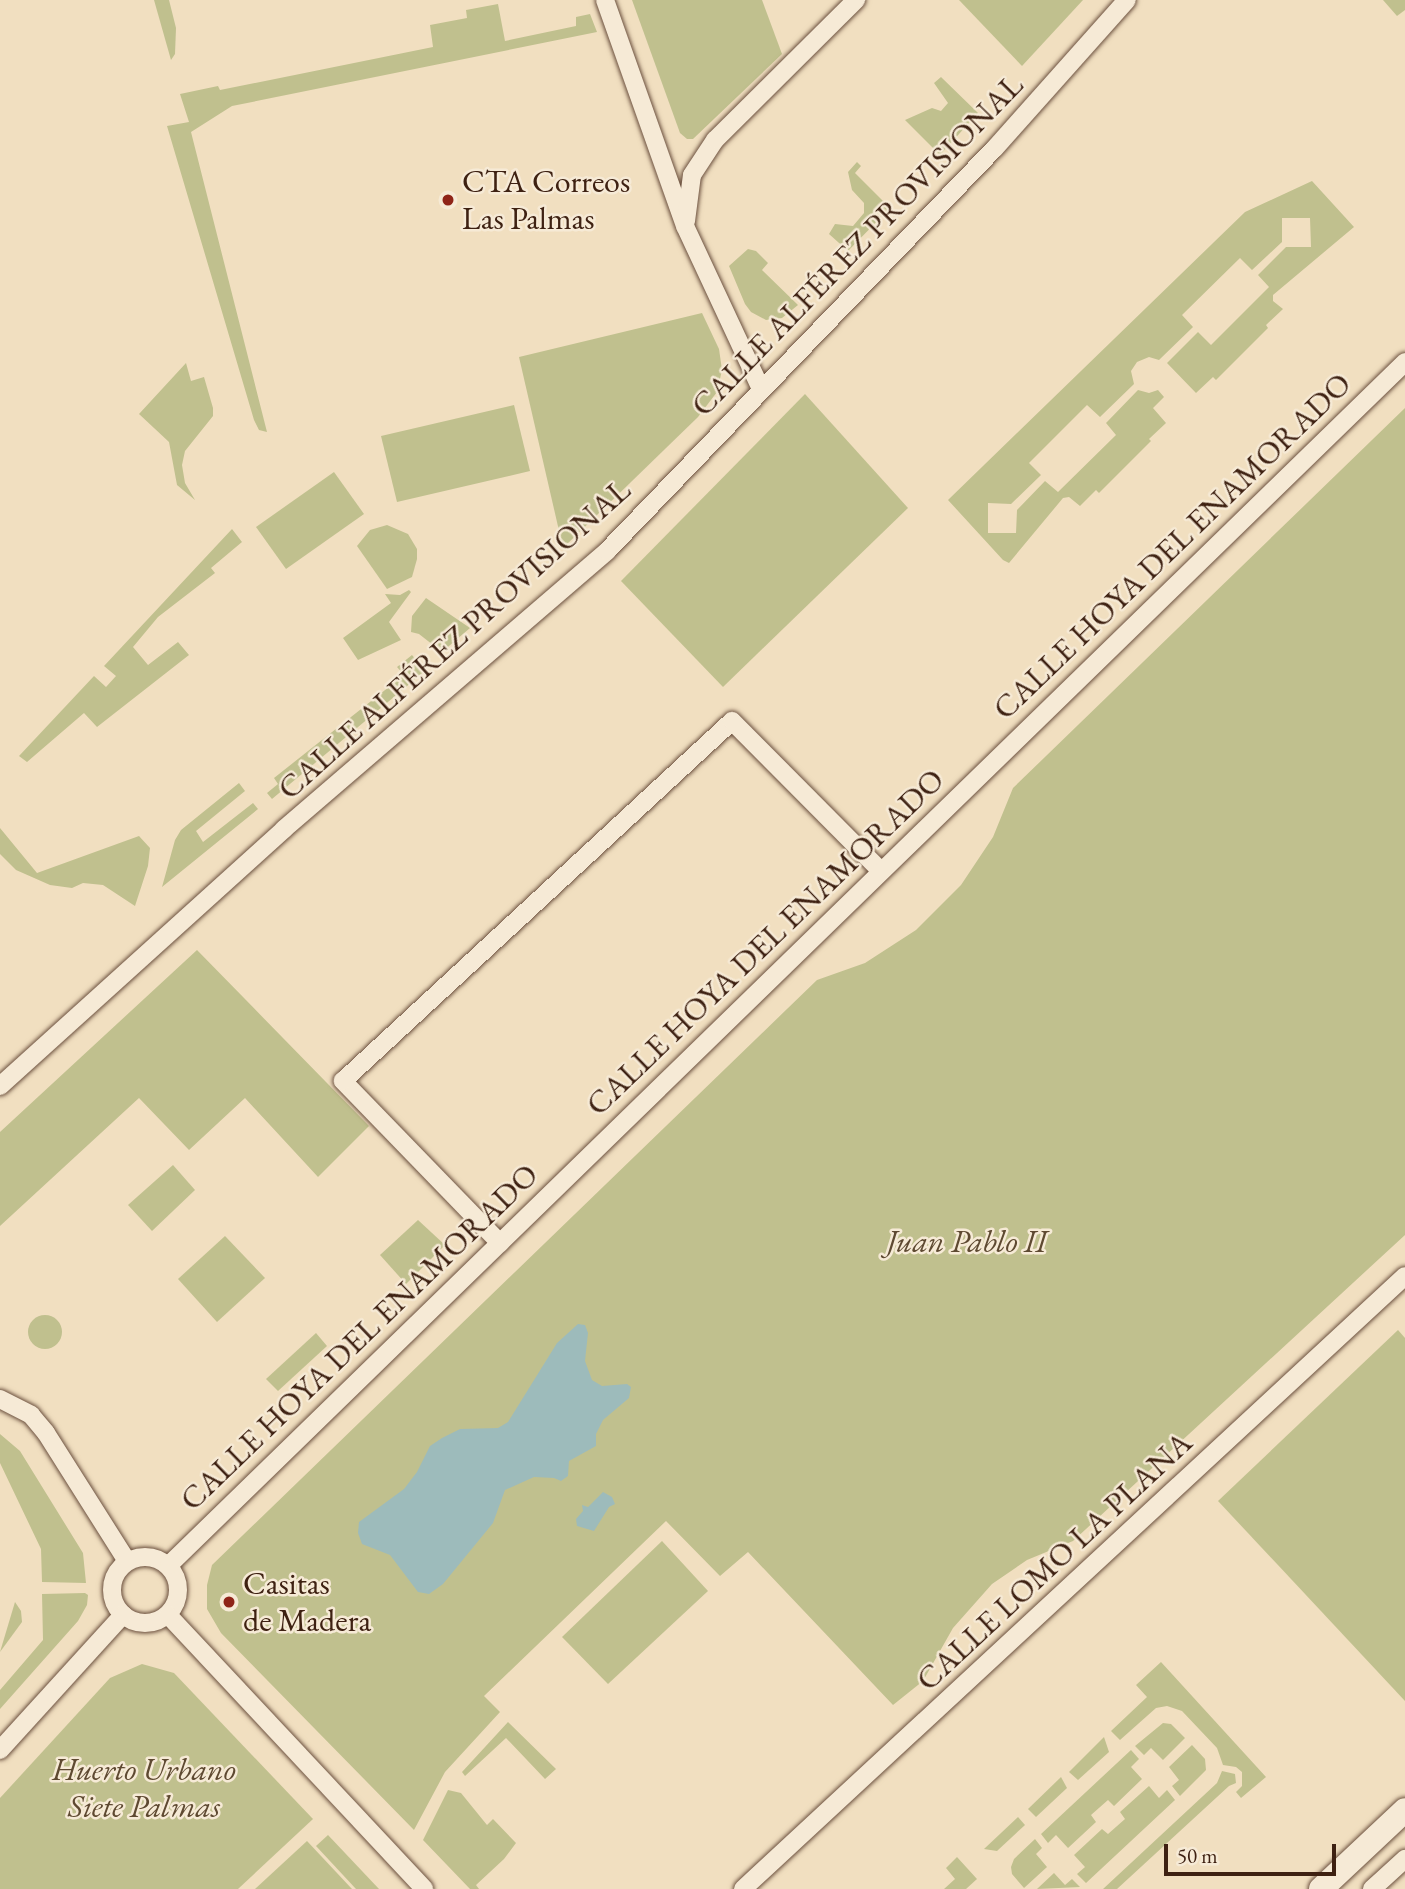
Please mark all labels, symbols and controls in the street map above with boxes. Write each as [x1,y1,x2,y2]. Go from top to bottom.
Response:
street label: CALLE ALFÉREZ PROVISIONAL [683,66,1031,424]
place label: CTA Correos Las Palmas [462,163,630,238]
marker: CTA Correos Las Palmas [440,192,456,208]
street label: CALLE HOYA DEL ENAMORADO [985,365,1359,727]
street label: CALLE ALFÉREZ PROVISIONAL [270,470,638,808]
street label: CALLE HOYA DEL ENAMORADO [578,761,952,1123]
street label: CALLE HOYA DEL ENAMORADO [172,1156,546,1518]
park label: Juan Pablo II [887,1222,1047,1260]
street label: CALLE LOMO LA PLANA [908,1423,1200,1699]
place label: Casitas de Madera [243,1565,371,1640]
marker: Casitas de Madera [221,1594,237,1610]
park label: Huerto Urbano Siete Palmas [52,1751,236,1826]
scale bar [1167,1829,1338,1873]
text: 50 m [1177,1842,1218,1869]

